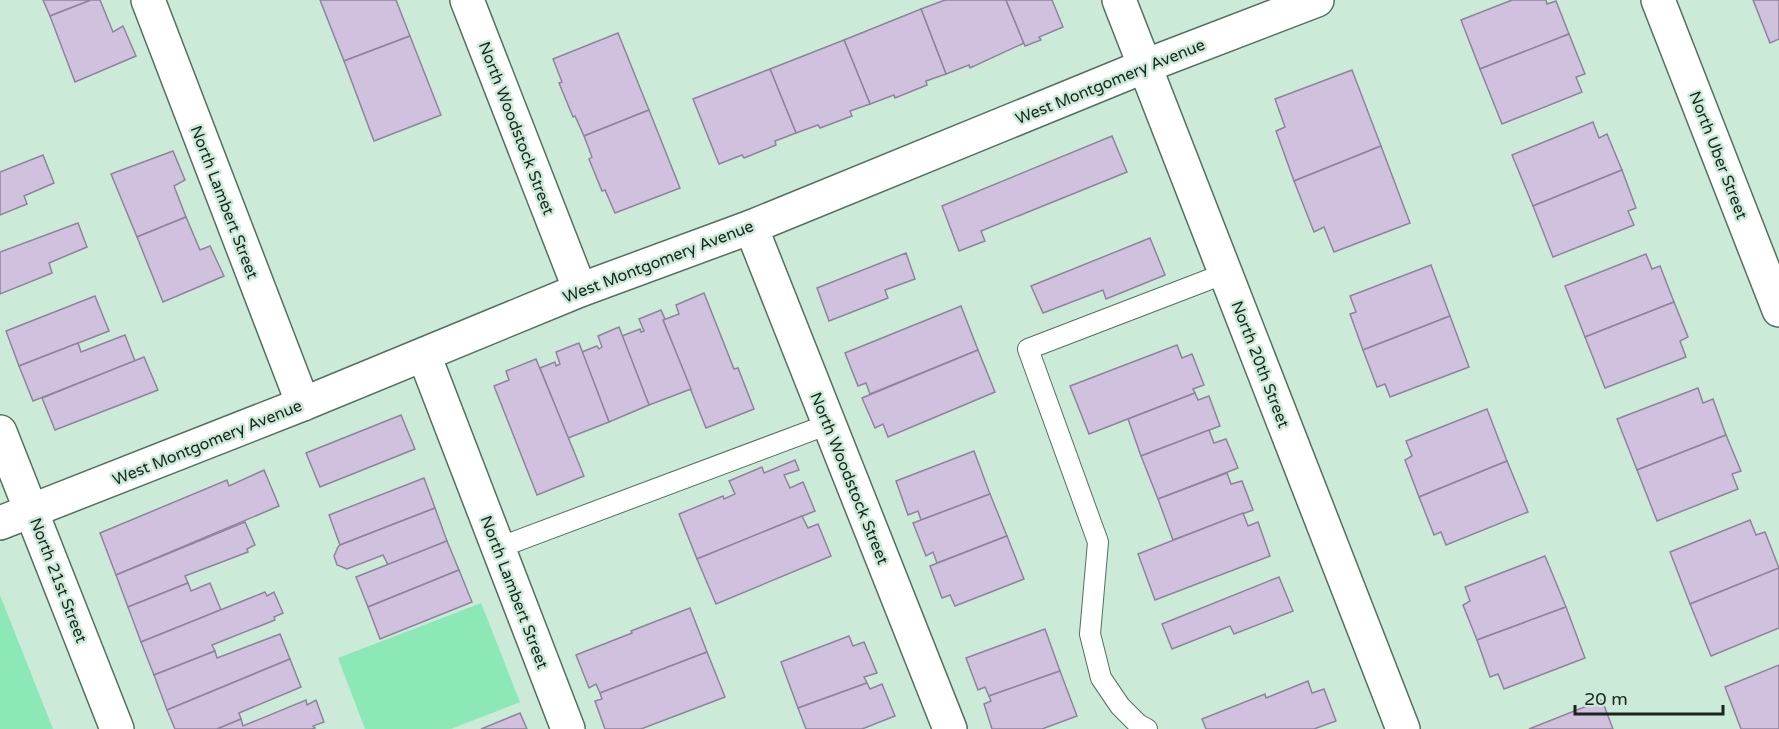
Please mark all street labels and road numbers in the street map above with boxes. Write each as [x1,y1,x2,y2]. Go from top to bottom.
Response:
street label: West Montgomery Avenue [1013,35,1208,129]
street label: North Woodstock Street [474,39,558,218]
street label: North Uber Street [1684,88,1752,222]
street label: North Lambert Street [186,123,263,282]
street label: West Montgomery Avenue [560,216,757,308]
street label: North 20th Street [1227,298,1293,431]
street label: North Woodstock Street [805,389,893,567]
street label: West Montgomery Avenue [110,396,305,490]
street label: North Lambert Street [476,513,553,672]
street label: North 21st Street [25,515,91,646]

